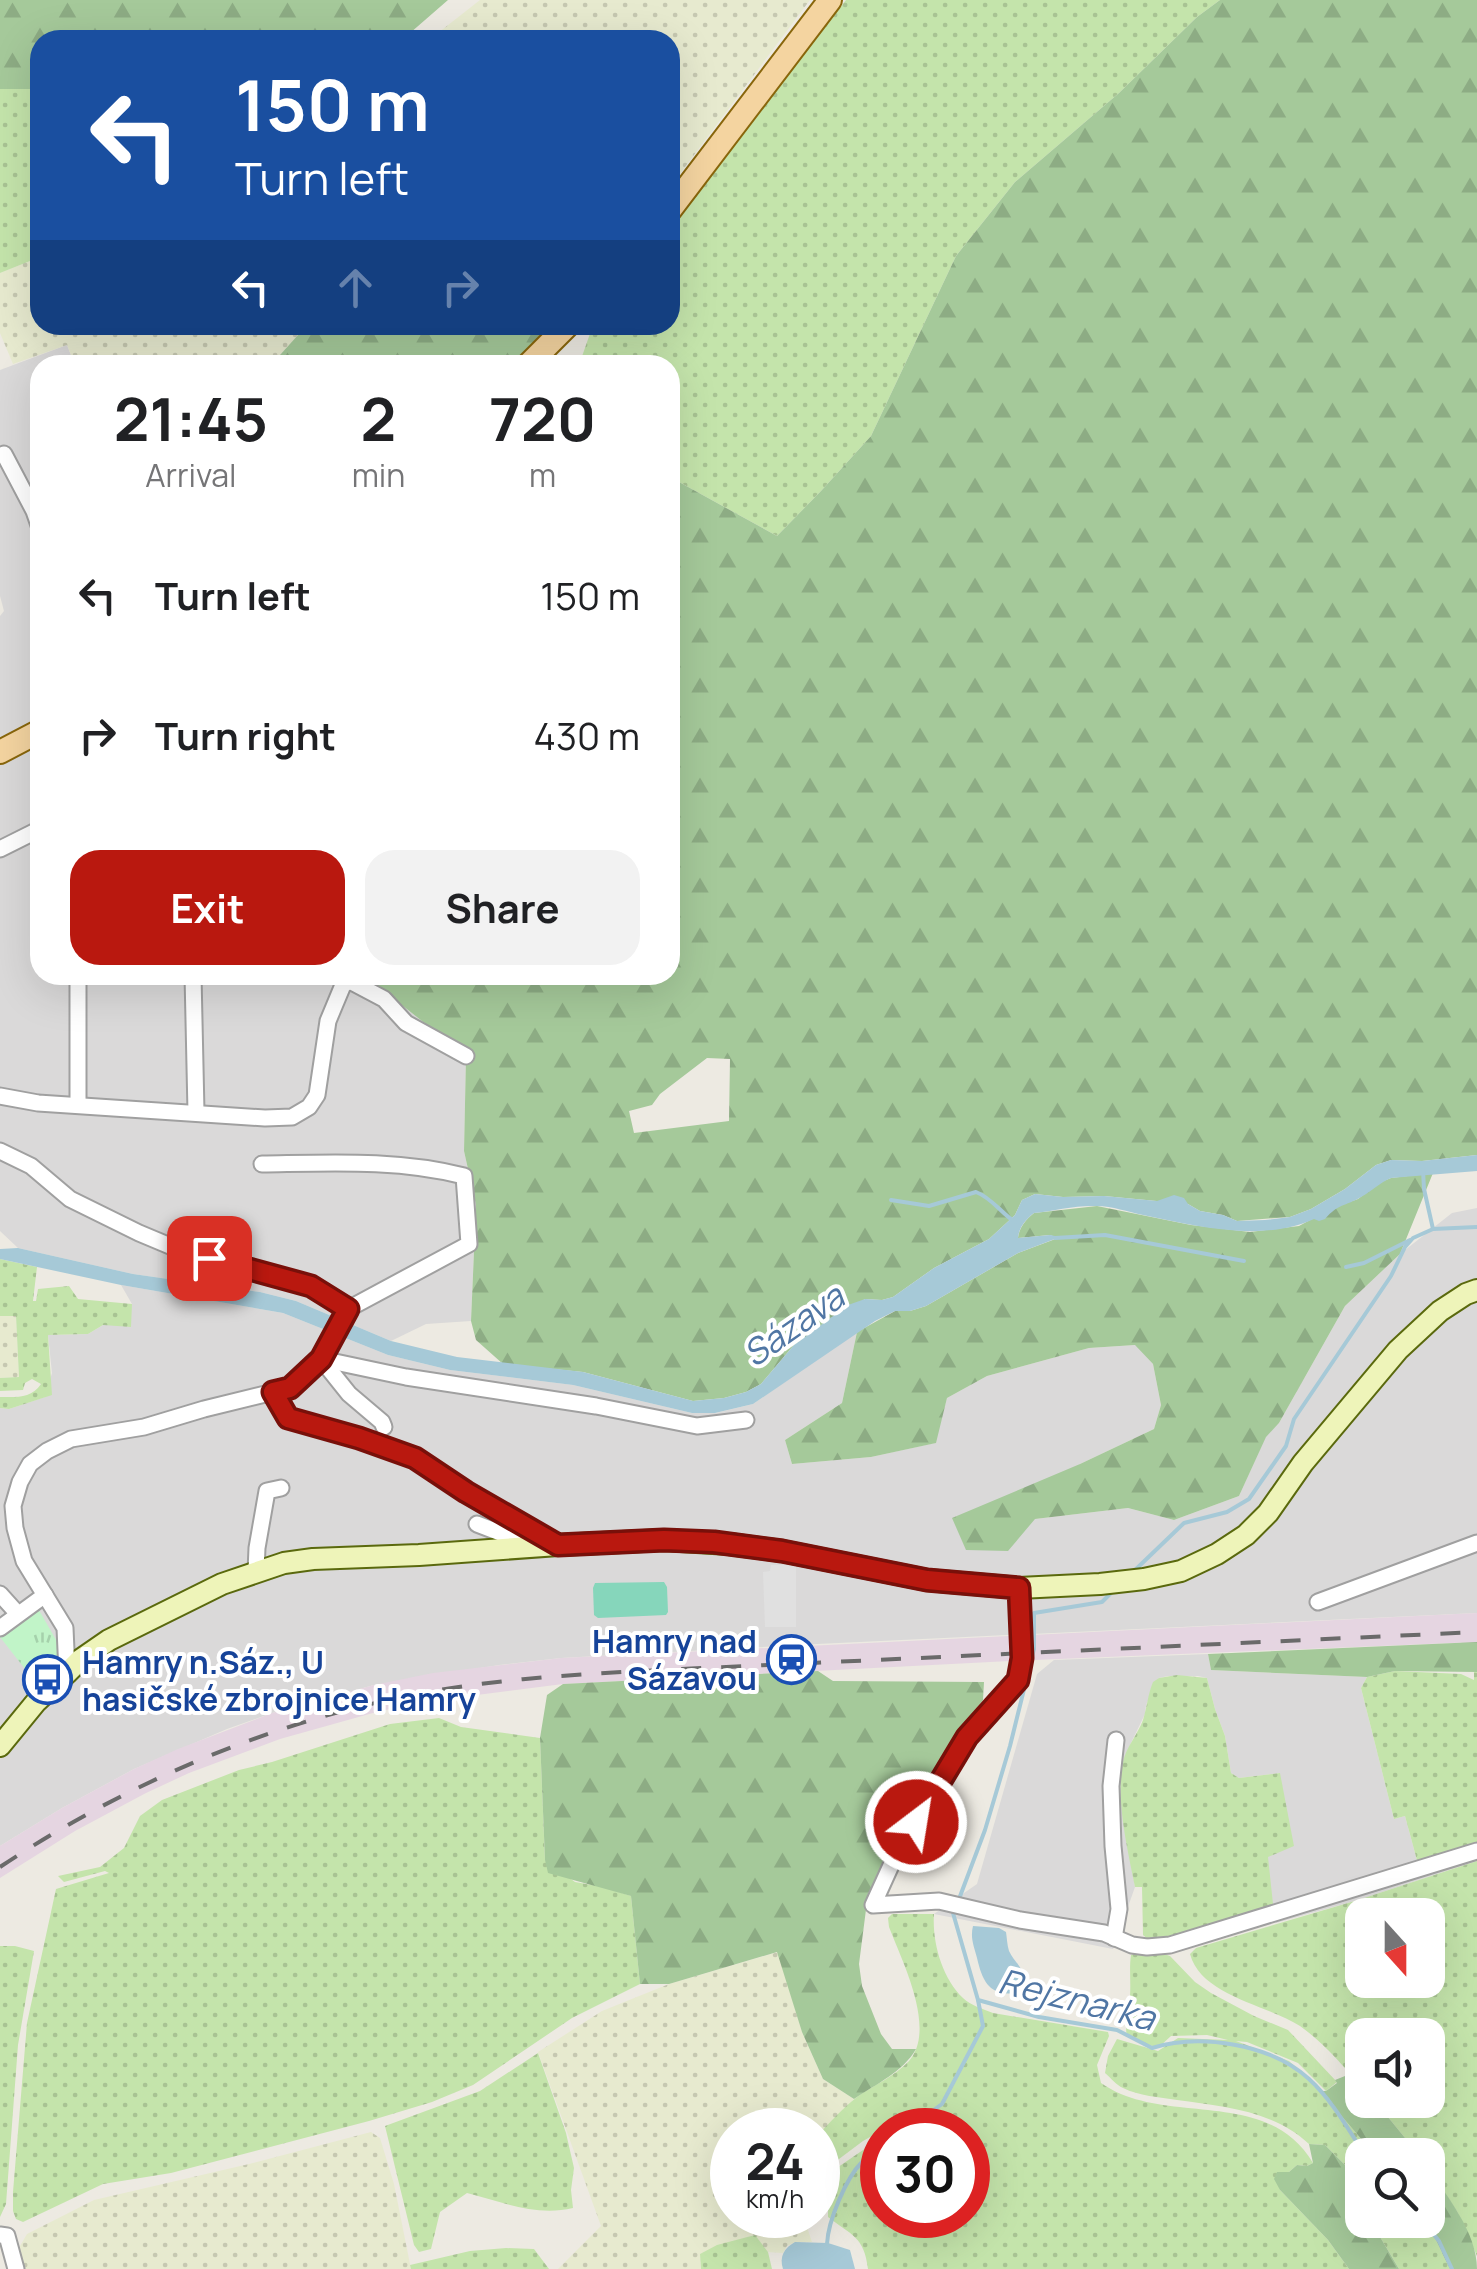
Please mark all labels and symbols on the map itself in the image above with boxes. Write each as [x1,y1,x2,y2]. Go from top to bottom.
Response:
pin [167,1216,252,1301]
water label: Sázava [733,1272,854,1377]
place label: Hamry nad Sázavou [592,1619,757,1700]
station icon: Hamry nad Sázavou [766,1633,818,1685]
place label: Hamry n.Sáz., U hasičské zbrojnice Hamry [82,1640,476,1721]
bus stop icon: Hamry n.Sáz., U hasičské zbrojnice Hamry [21,1654,73,1706]
position arrow [864,1770,968,1874]
north arrow [1345,1898,1445,1998]
water label: Rejznarka [994,1956,1162,2042]
speed limit sign: 30 [860,2108,990,2238]

